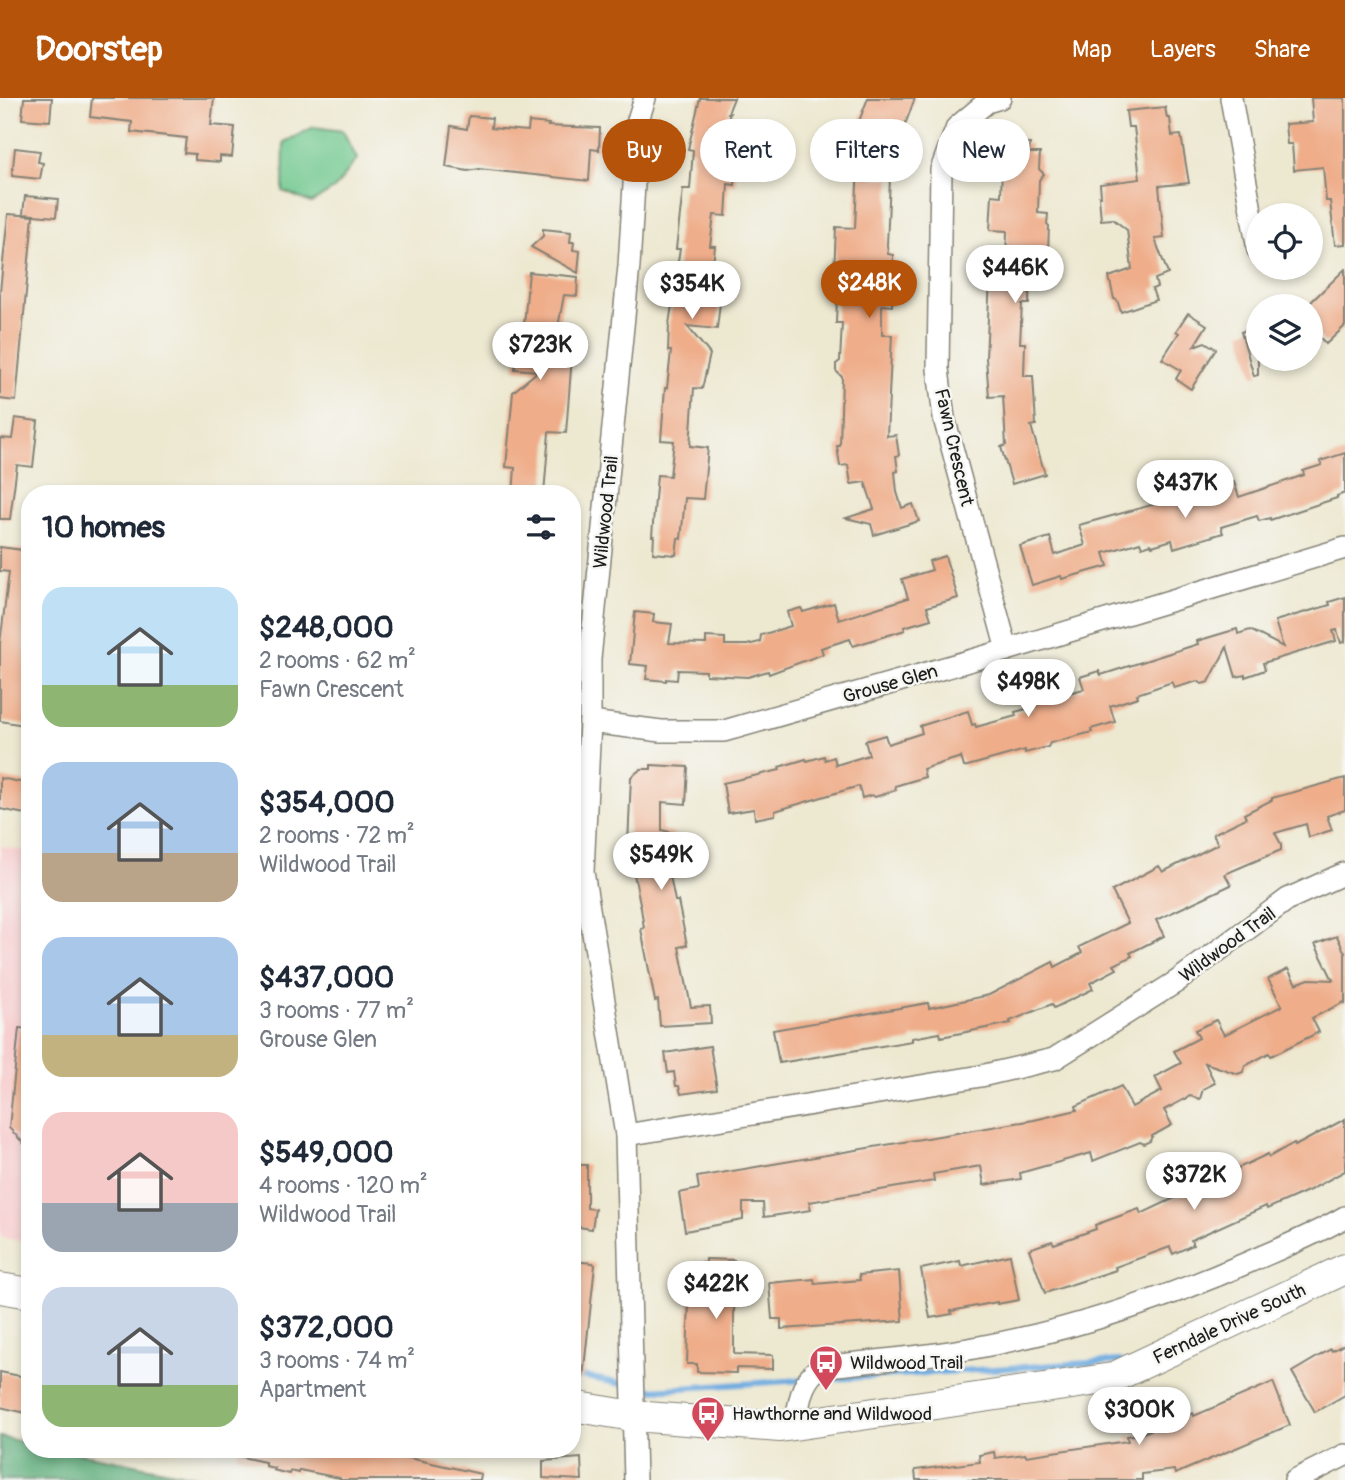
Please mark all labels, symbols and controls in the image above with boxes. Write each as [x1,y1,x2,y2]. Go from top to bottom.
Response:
text: Doorstep [35,29,163,70]
text: Map [1072,35,1112,64]
text: Layers [1150,35,1216,64]
text: Share [1254,35,1310,64]
chip: Buy [602,119,686,182]
chip: Rent [700,119,796,182]
chip: Filters [810,119,923,182]
chip: New [937,119,1030,182]
map controls [1246,203,1323,371]
button: locate [1246,203,1323,280]
pin: $446K [966,246,1064,305]
text: $446K [982,253,1048,282]
pin: $248K [820,260,918,320]
pin: $354K [643,262,741,321]
text: $248K [837,268,901,297]
text: $354K [660,269,724,298]
button: layers [1246,294,1323,371]
pin: $723K [491,322,589,382]
text: $723K [508,330,572,359]
street label: Fawn Crescent [929,386,979,509]
street label: Wildwood Trail [588,454,624,570]
pin: $437K [1136,460,1234,520]
text: $437K [1153,468,1217,497]
icon: filters [522,508,560,546]
text: 10 homes [42,509,165,546]
text: $248,000 [259,609,394,646]
icon: home [98,615,182,699]
text: 2 rooms · 62 m² [259,646,416,675]
street label: Grouse Glen [840,659,940,709]
pin: $498K [979,660,1077,719]
text: $498K [996,667,1060,696]
text: Fawn Crescent [259,675,404,704]
text: $354,000 [259,784,395,821]
icon: home [98,790,182,874]
text: 2 rooms · 72 m² [259,821,415,850]
pin: $549K [612,832,710,892]
text: $549K [629,840,693,869]
text: Wildwood Trail [259,850,397,879]
street label: Wildwood Trail [1175,902,1281,988]
text: $437,000 [259,959,394,996]
icon: home [98,965,182,1049]
text: 3 rooms · 77 m² [259,996,414,1025]
text: Grouse Glen [259,1025,377,1054]
text: $549,000 [259,1134,393,1171]
icon: home [98,1140,182,1224]
pin: $372K [1145,1152,1243,1212]
text: $372K [1162,1160,1226,1189]
text: 4 rooms · 120 m² [259,1171,428,1200]
text: Wildwood Trail [259,1200,397,1229]
pin: $422K [667,1262,765,1321]
text: $422K [683,1269,749,1298]
street label: Ferndale Drive South [1149,1278,1310,1370]
text: $372,000 [259,1309,394,1346]
icon: home [98,1315,182,1399]
bus stop icon: Wildwood Trail [807,1343,845,1392]
text: 3 rooms · 74 m² [259,1346,415,1375]
place label: Wildwood Trail [850,1351,964,1375]
text: Apartment [259,1375,366,1404]
pin: $300K [1090,1388,1188,1447]
bus stop icon: Hawthorne and Wildwood [689,1394,727,1443]
text: $300K [1104,1395,1174,1424]
place label: Hawthorne and Wildwood [732,1402,932,1426]

